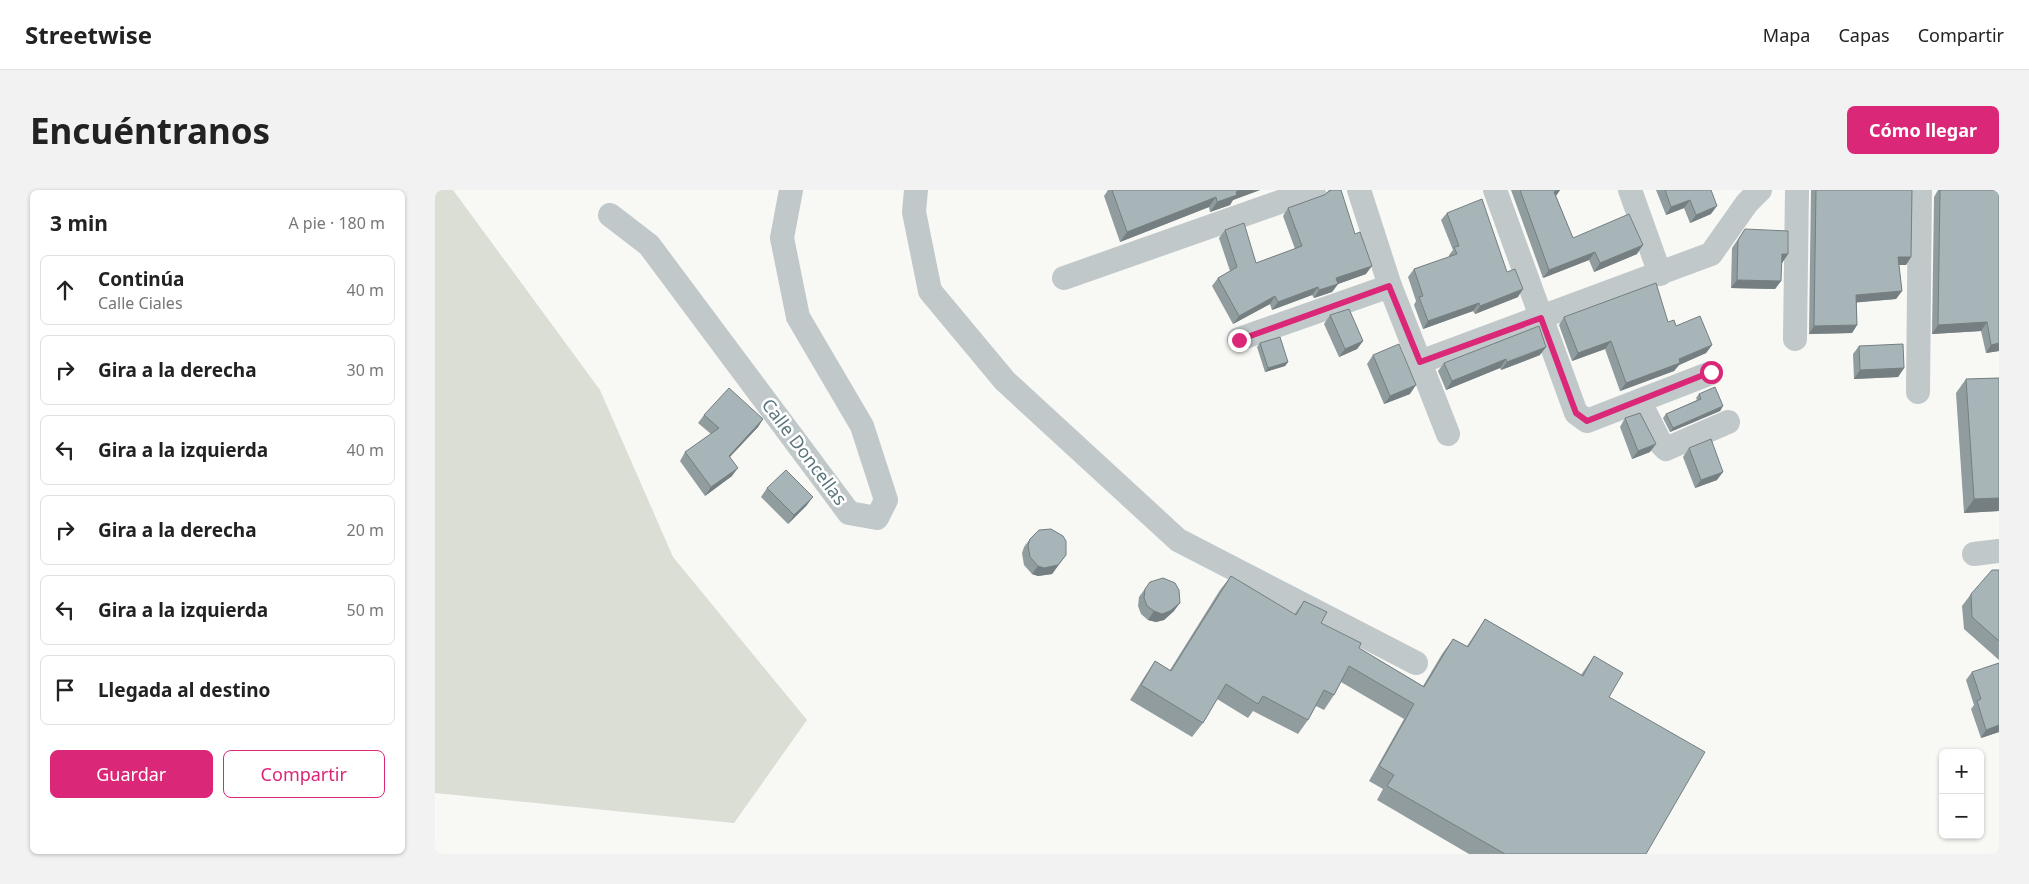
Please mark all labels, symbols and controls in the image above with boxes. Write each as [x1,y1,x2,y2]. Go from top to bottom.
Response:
text: Streetwise [25,18,152,51]
text: Mapa [1763,23,1810,47]
text: Capas [1838,23,1890,47]
text: Compartir [1918,23,2004,47]
button: Cómo llegar [1847,106,1999,154]
text: Encuéntranos [30,107,270,154]
text: 3 min [50,209,108,237]
text: A pie · 180 m [288,212,385,234]
text: Continúa [98,266,184,292]
icon: ahead [51,276,79,304]
text: 40 m [347,279,384,301]
text: Calle Ciales [98,292,183,314]
route end [1228,329,1251,352]
icon: right [51,356,79,384]
text: Gira a la derecha [98,357,257,383]
text: 30 m [347,359,384,381]
route start [1700,361,1723,384]
street label: Calle Doncellas [757,393,853,510]
icon: left [51,436,79,464]
text: Gira a la izquierda [98,437,268,463]
text: 40 m [347,439,384,461]
icon: right [51,516,79,544]
text: Gira a la derecha [98,517,257,543]
text: 20 m [347,519,384,541]
icon: left [51,596,79,624]
text: Gira a la izquierda [98,597,268,623]
text: 50 m [347,599,384,621]
icon: arrive [51,676,79,704]
text: Llegada al destino [98,677,270,703]
map controls [1939,749,1984,839]
button: + [1939,749,1984,794]
button: Guardar [50,750,213,798]
button: Compartir [223,750,385,798]
button: − [1939,794,1984,839]

